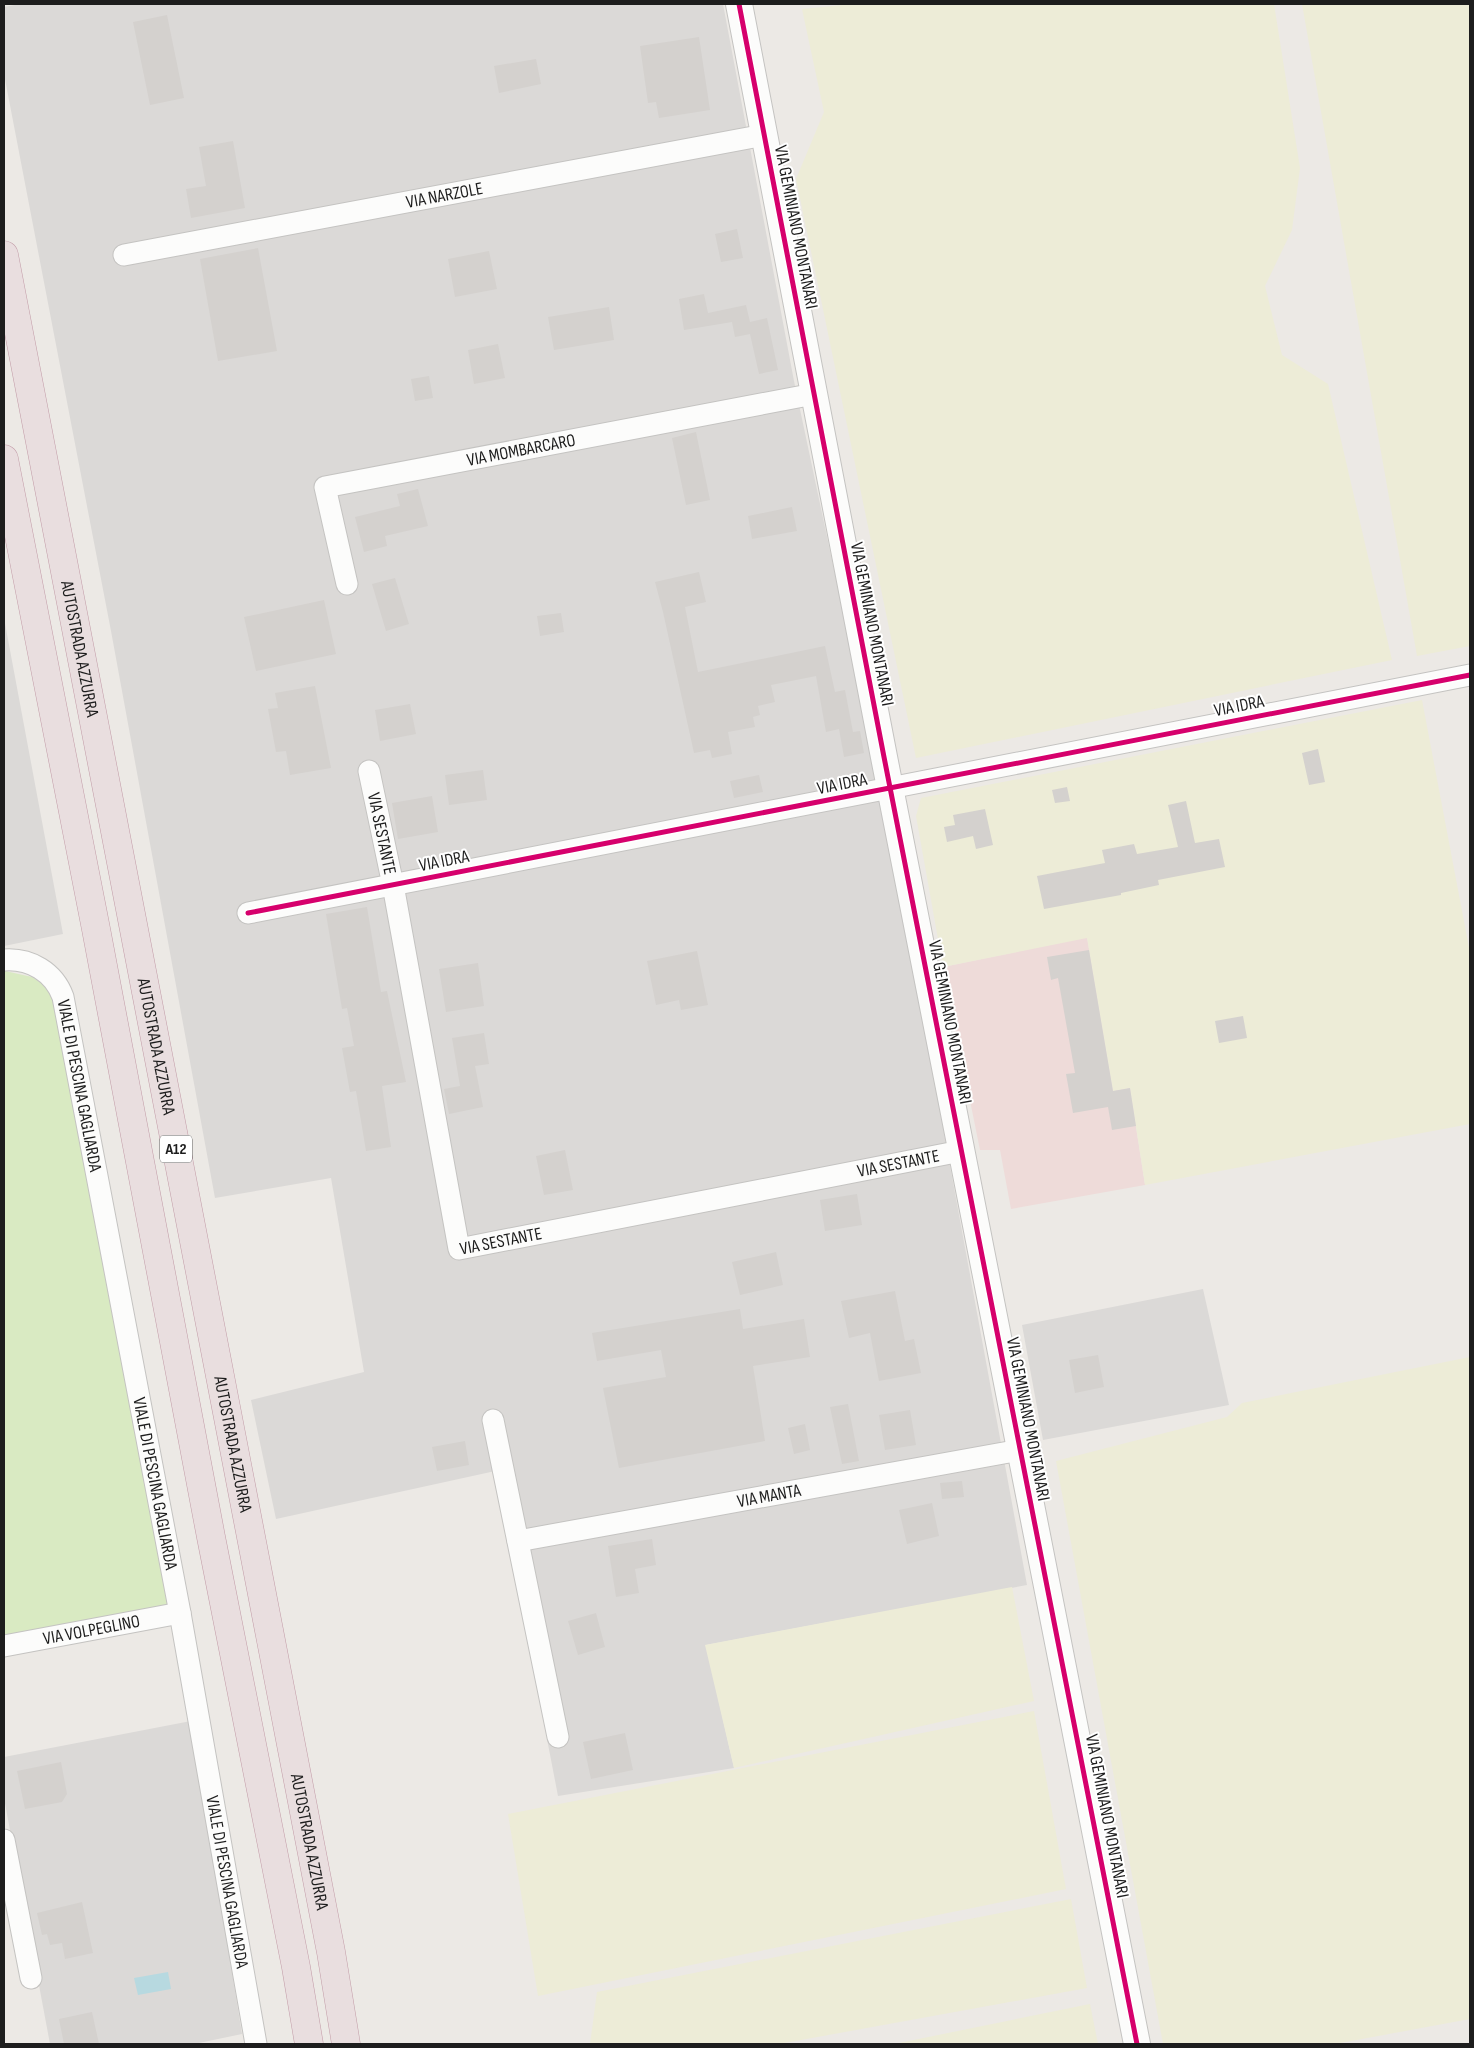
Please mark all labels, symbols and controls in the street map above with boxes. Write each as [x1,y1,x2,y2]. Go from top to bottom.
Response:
street label: VIA GEMINIANO MONTANARI [770,143,822,311]
street label: VIA NARZOLE [404,177,485,212]
street label: VIA MOMBARCARO [465,429,577,470]
street label: VIA GEMINIANO MONTANARI [846,540,898,708]
street label: AUTOSTRADA AZZURRA [56,578,103,719]
street label: VIA IDRA [1212,691,1266,721]
street label: VIA IDRA [815,769,869,799]
street label: VIA SESTANTE [363,791,401,877]
street label: VIA IDRA [417,846,471,876]
street label: VIA GEMINIANO MONTANARI [924,938,976,1106]
street label: AUTOSTRADA AZZURRA [133,976,180,1117]
street label: VIALE DI PESCINA GAGLIARDA [53,998,107,1174]
road number: A12 [160,1136,192,1162]
street label: VIA SESTANTE [855,1145,941,1182]
street label: VIA SESTANTE [458,1223,544,1259]
street label: VIA GEMINIANO MONTANARI [1002,1335,1054,1503]
street label: AUTOSTRADA AZZURRA [210,1373,257,1514]
street label: VIALE DI PESCINA GAGLIARDA [129,1395,182,1572]
street label: VIA MANTA [735,1479,803,1512]
street label: VIA VOLPEGLINO [41,1610,142,1649]
street label: VIA GEMINIANO MONTANARI [1081,1732,1133,1900]
street label: AUTOSTRADA AZZURRA [286,1771,333,1912]
street label: VIALE DI PESCINA GAGLIARDA [202,1794,253,1970]

